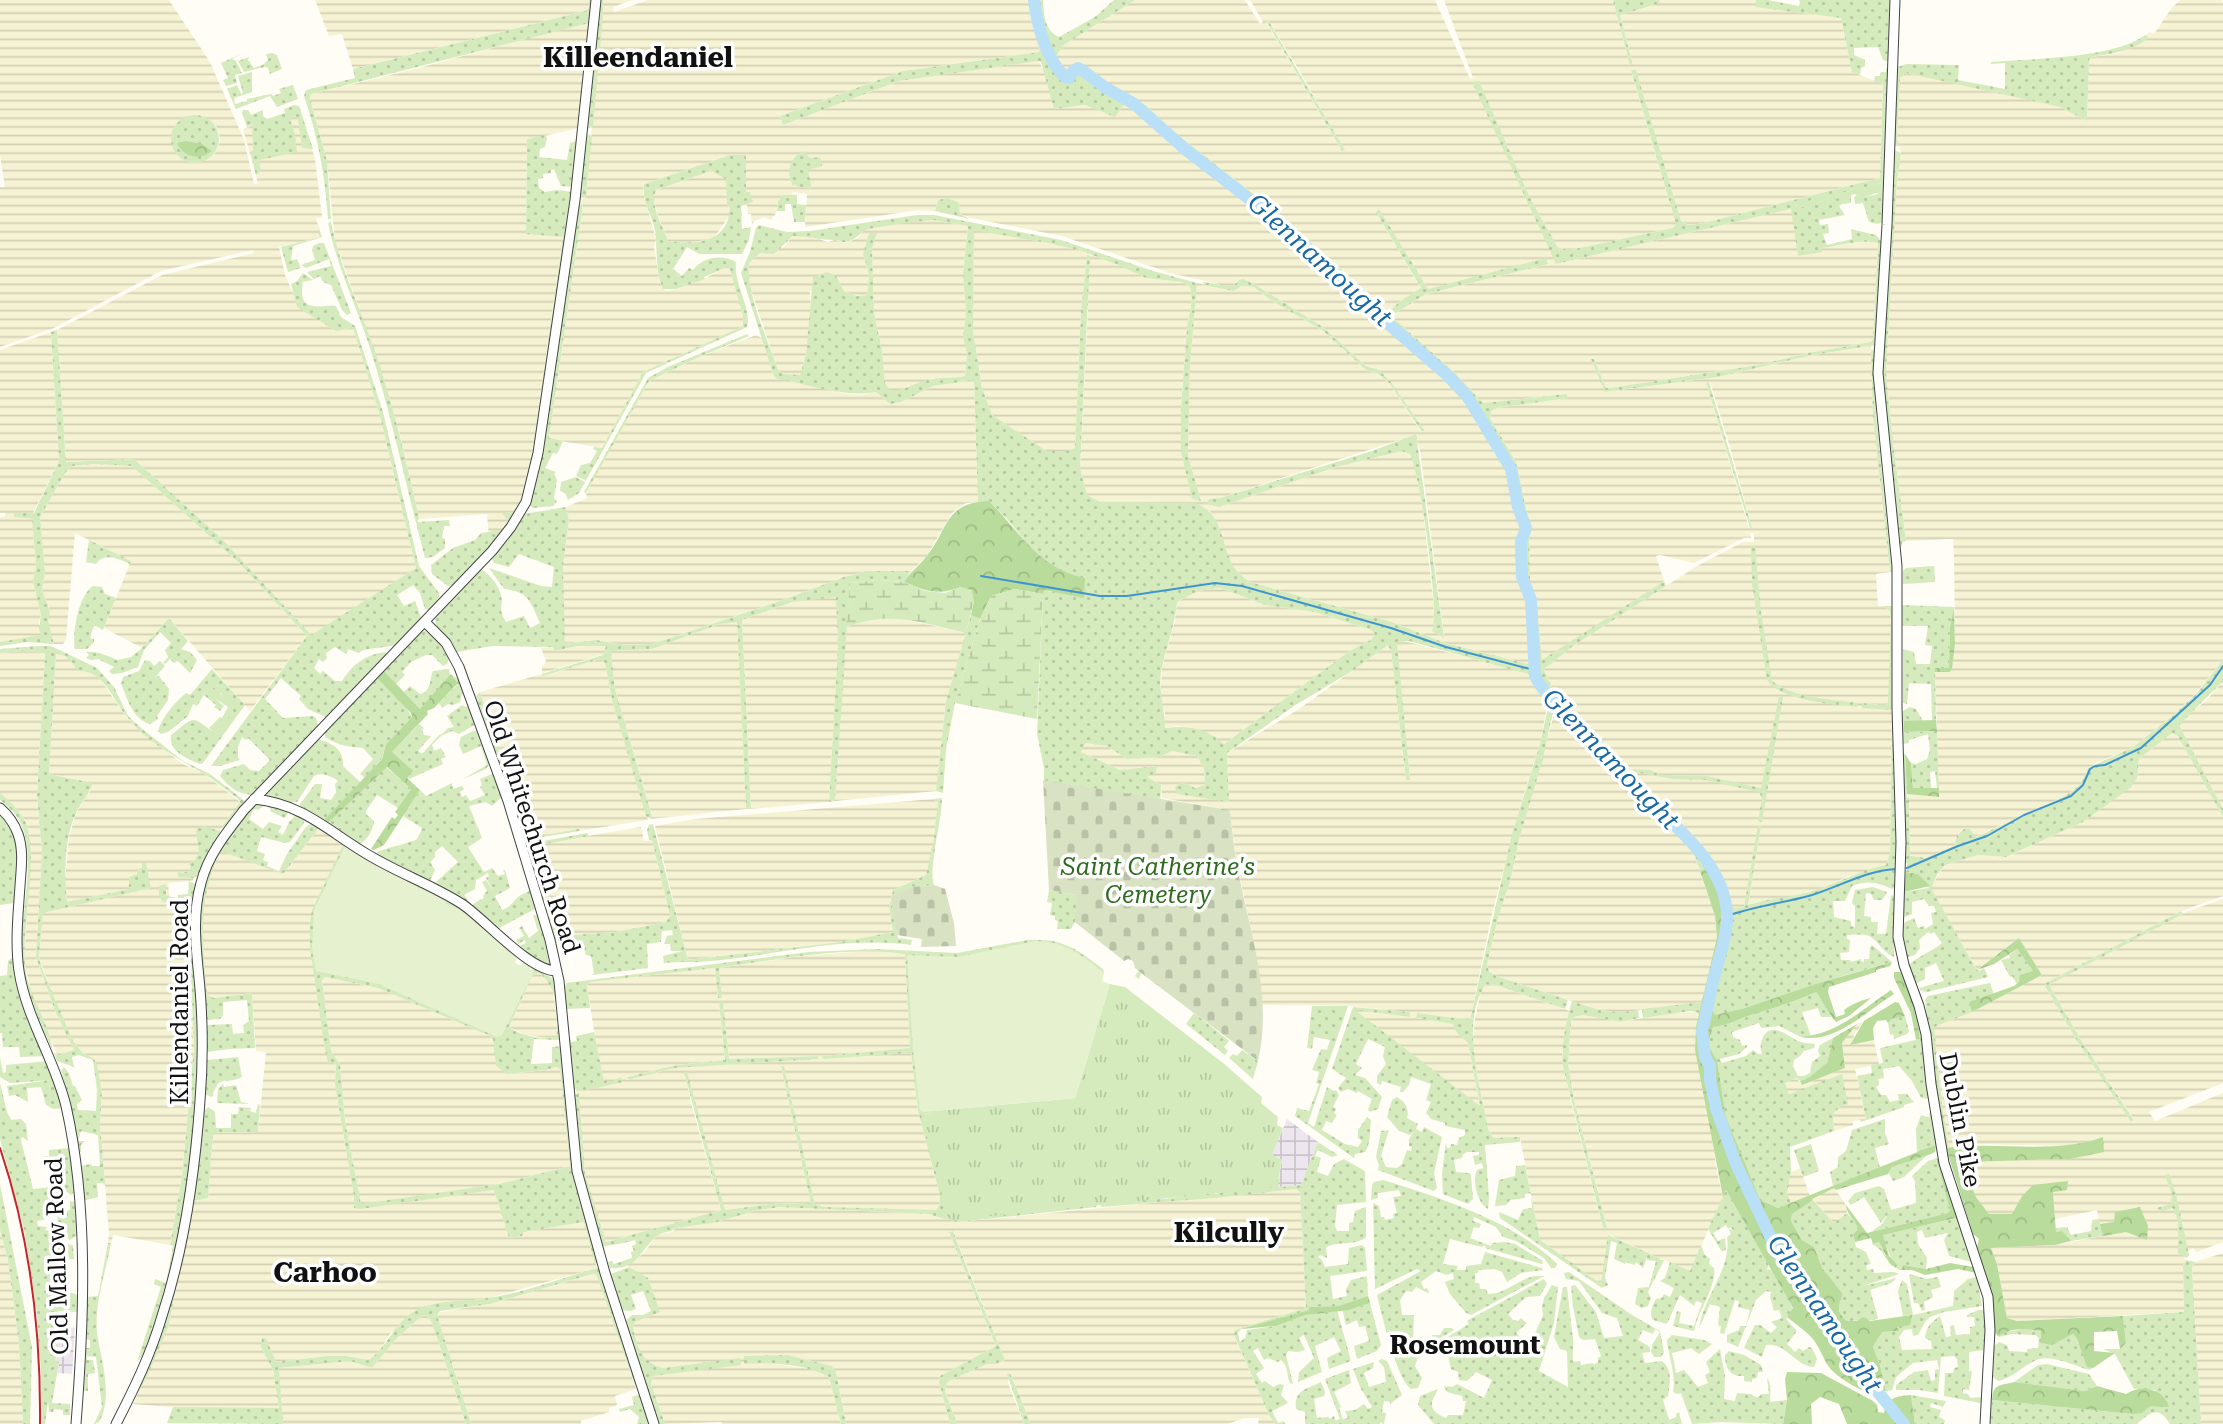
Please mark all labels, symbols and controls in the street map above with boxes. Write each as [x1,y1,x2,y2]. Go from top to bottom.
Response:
district label: Killeendaniel [543,41,733,74]
water label: Glennamought [1242,187,1399,333]
water label: Glennamought [1536,682,1686,836]
street label: Old Whitechurch Road [478,697,586,957]
park label: Saint Catherine's Cemetery [1060,853,1255,909]
street label: Killendaniel Road [166,899,194,1105]
street label: Dublin Pike [1933,1050,1987,1190]
street label: Old Mallow Road [40,1157,74,1355]
district label: Kilcully [1174,1216,1284,1249]
water label: Glennamought [1761,1229,1889,1399]
district label: Carhoo [273,1256,377,1289]
district label: Rosemount [1389,1330,1541,1360]

